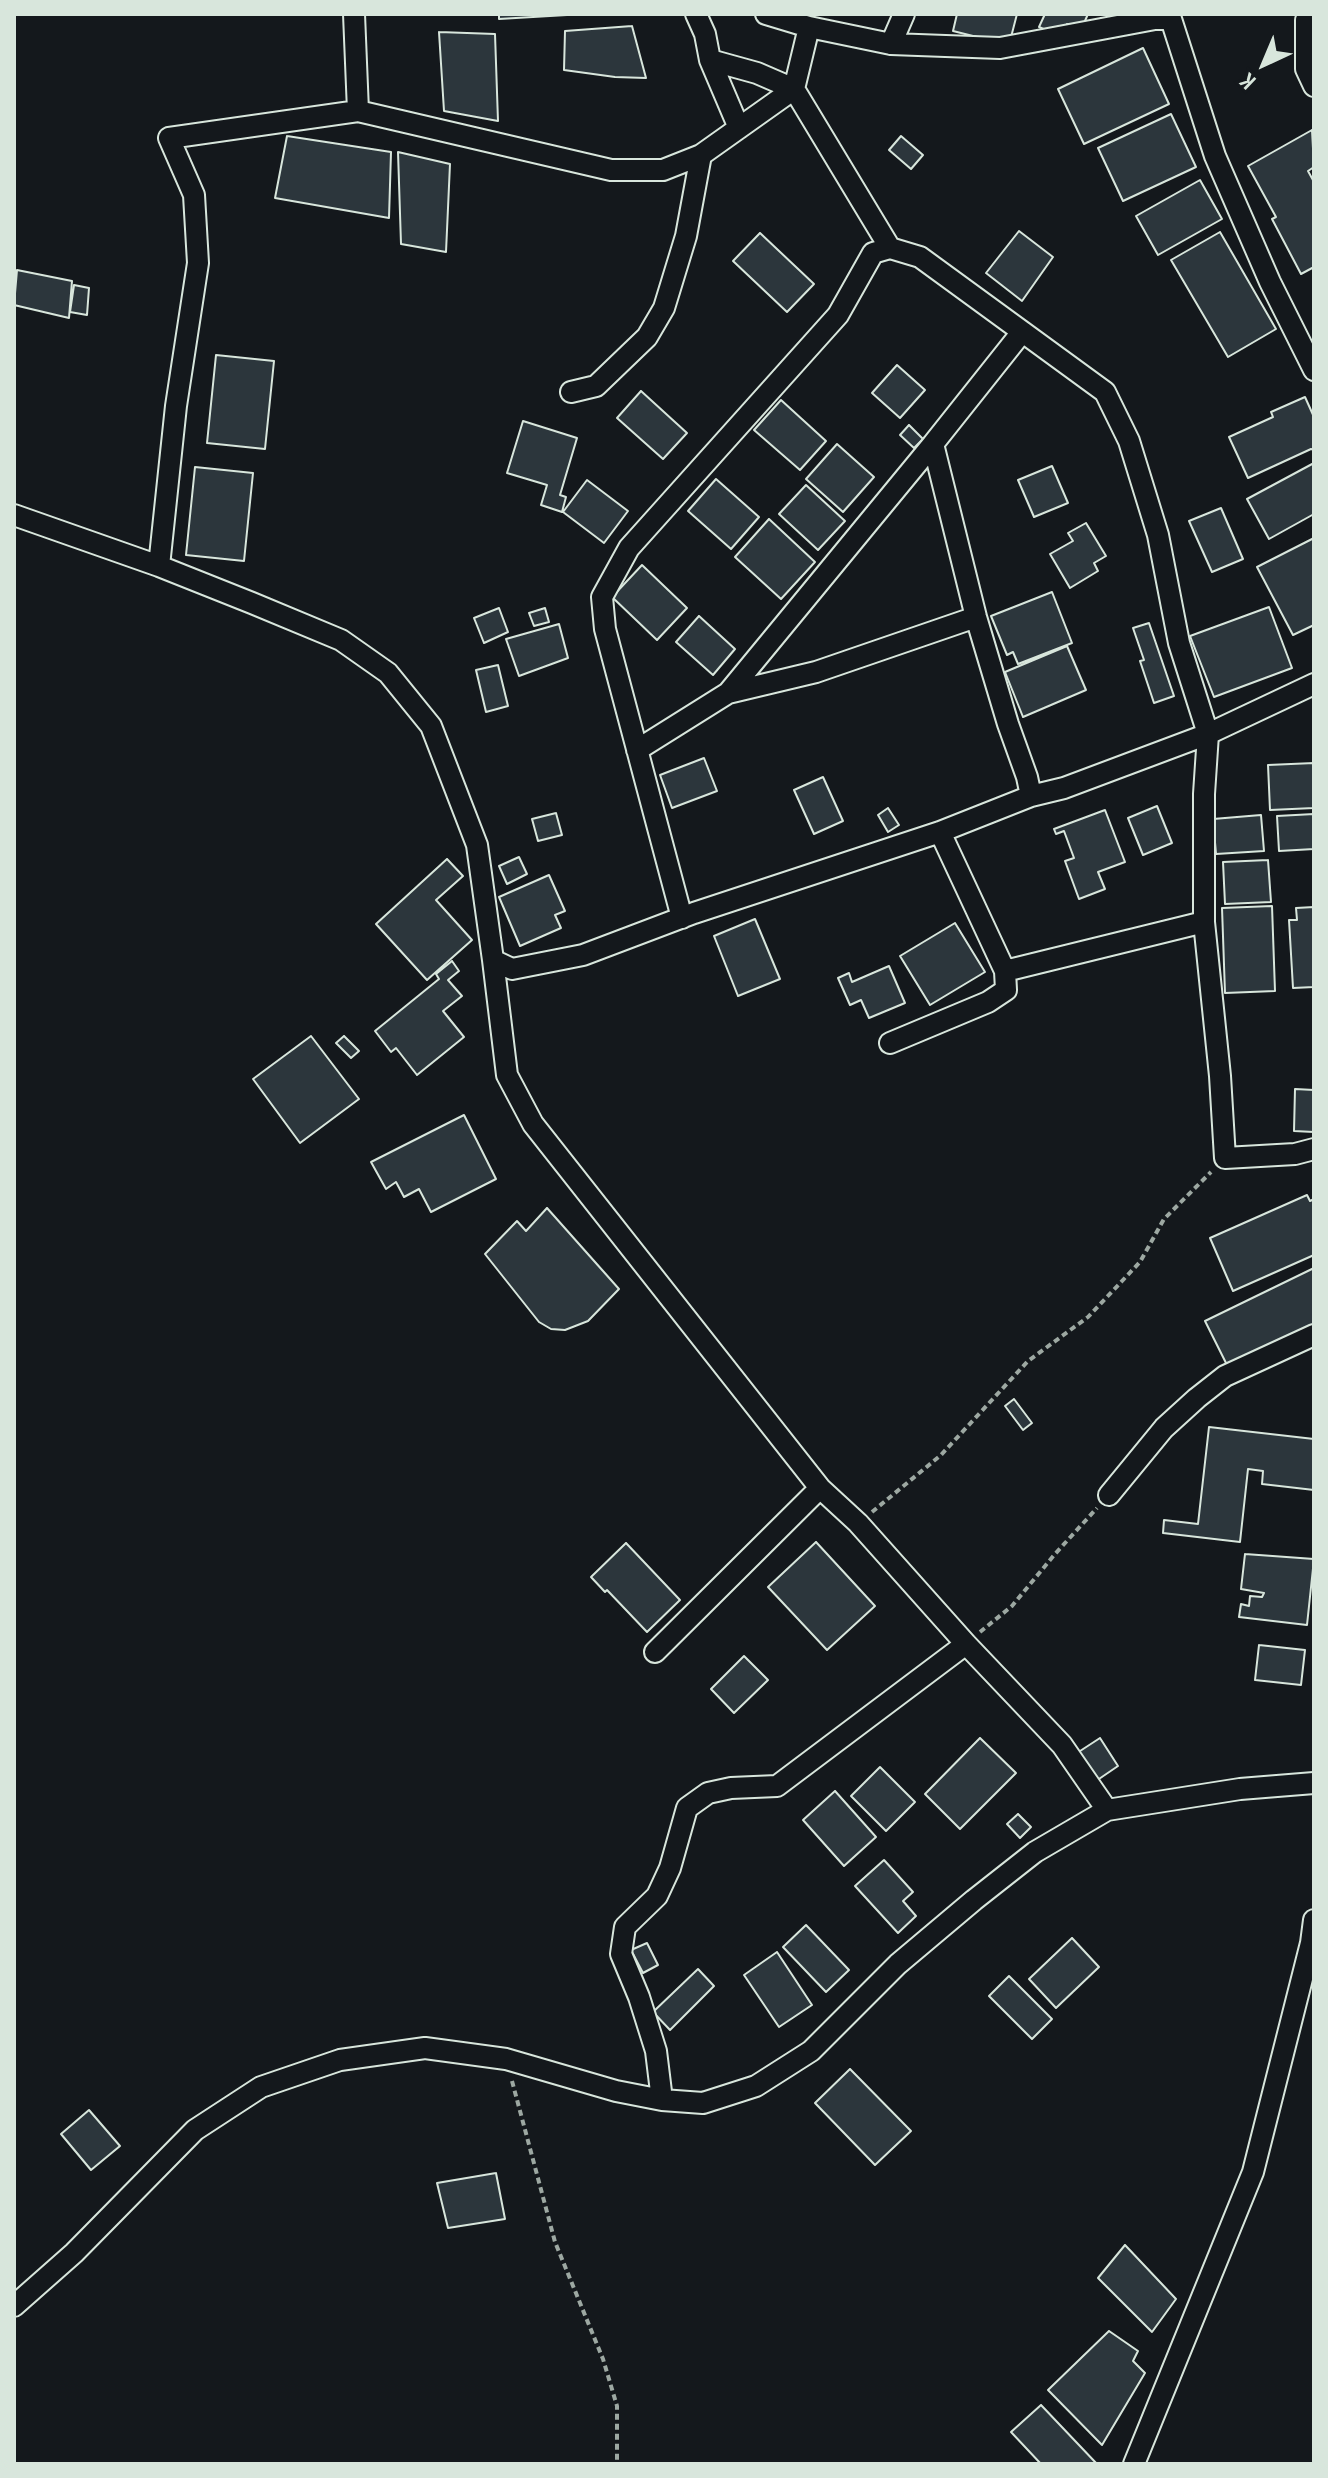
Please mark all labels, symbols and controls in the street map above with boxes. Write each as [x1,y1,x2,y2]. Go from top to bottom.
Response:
north arrow [1224,24,1304,104]
text: K [1234,67,1261,95]

